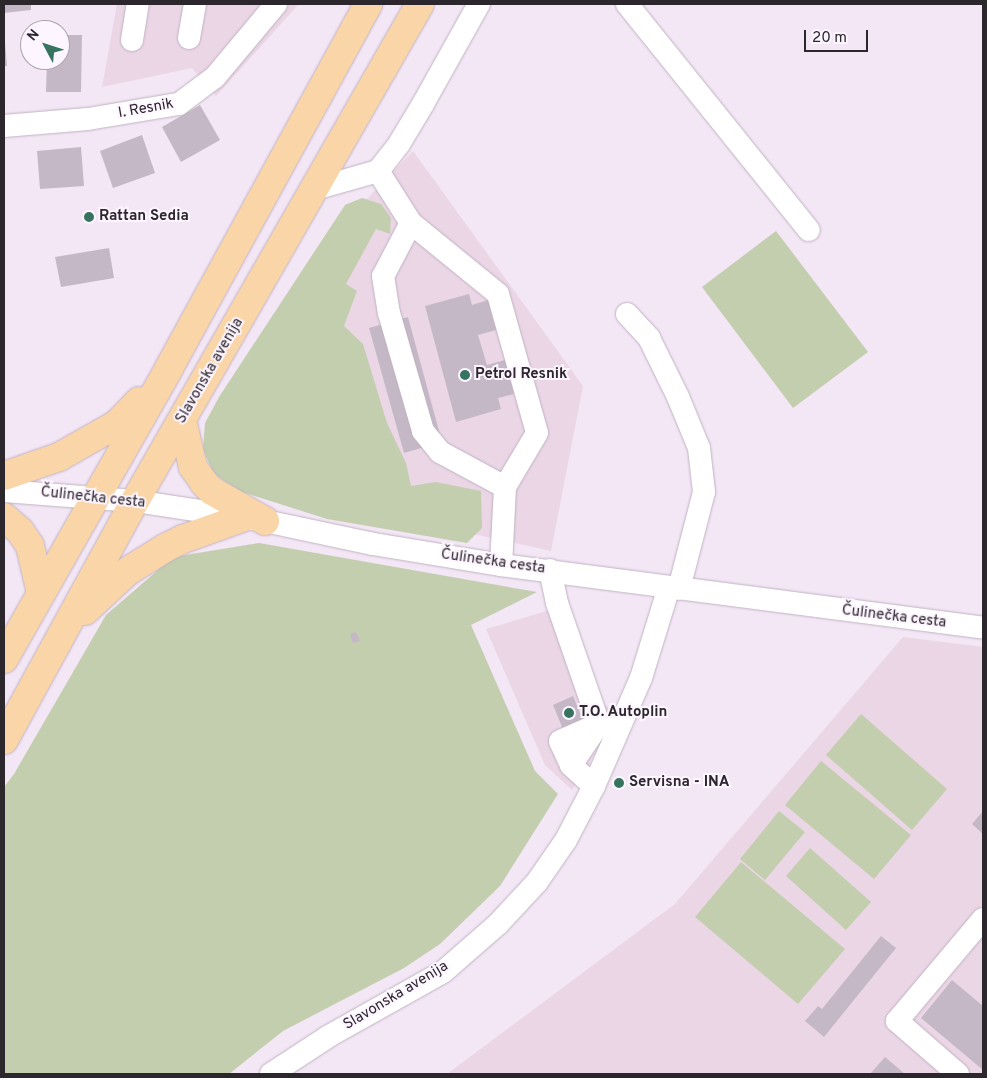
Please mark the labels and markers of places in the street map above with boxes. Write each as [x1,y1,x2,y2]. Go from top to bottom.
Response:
place label: Rattan Sedia [99,208,189,226]
marker: Rattan Sedia [83,211,95,223]
place label: Petrol Resnik [475,366,567,384]
marker: Petrol Resnik [459,369,471,381]
place label: T.O. Autoplin [579,704,668,722]
marker: T.O. Autoplin [563,707,575,719]
place label: Servisna - INA [629,774,729,792]
marker: Servisna - INA [613,777,625,789]

